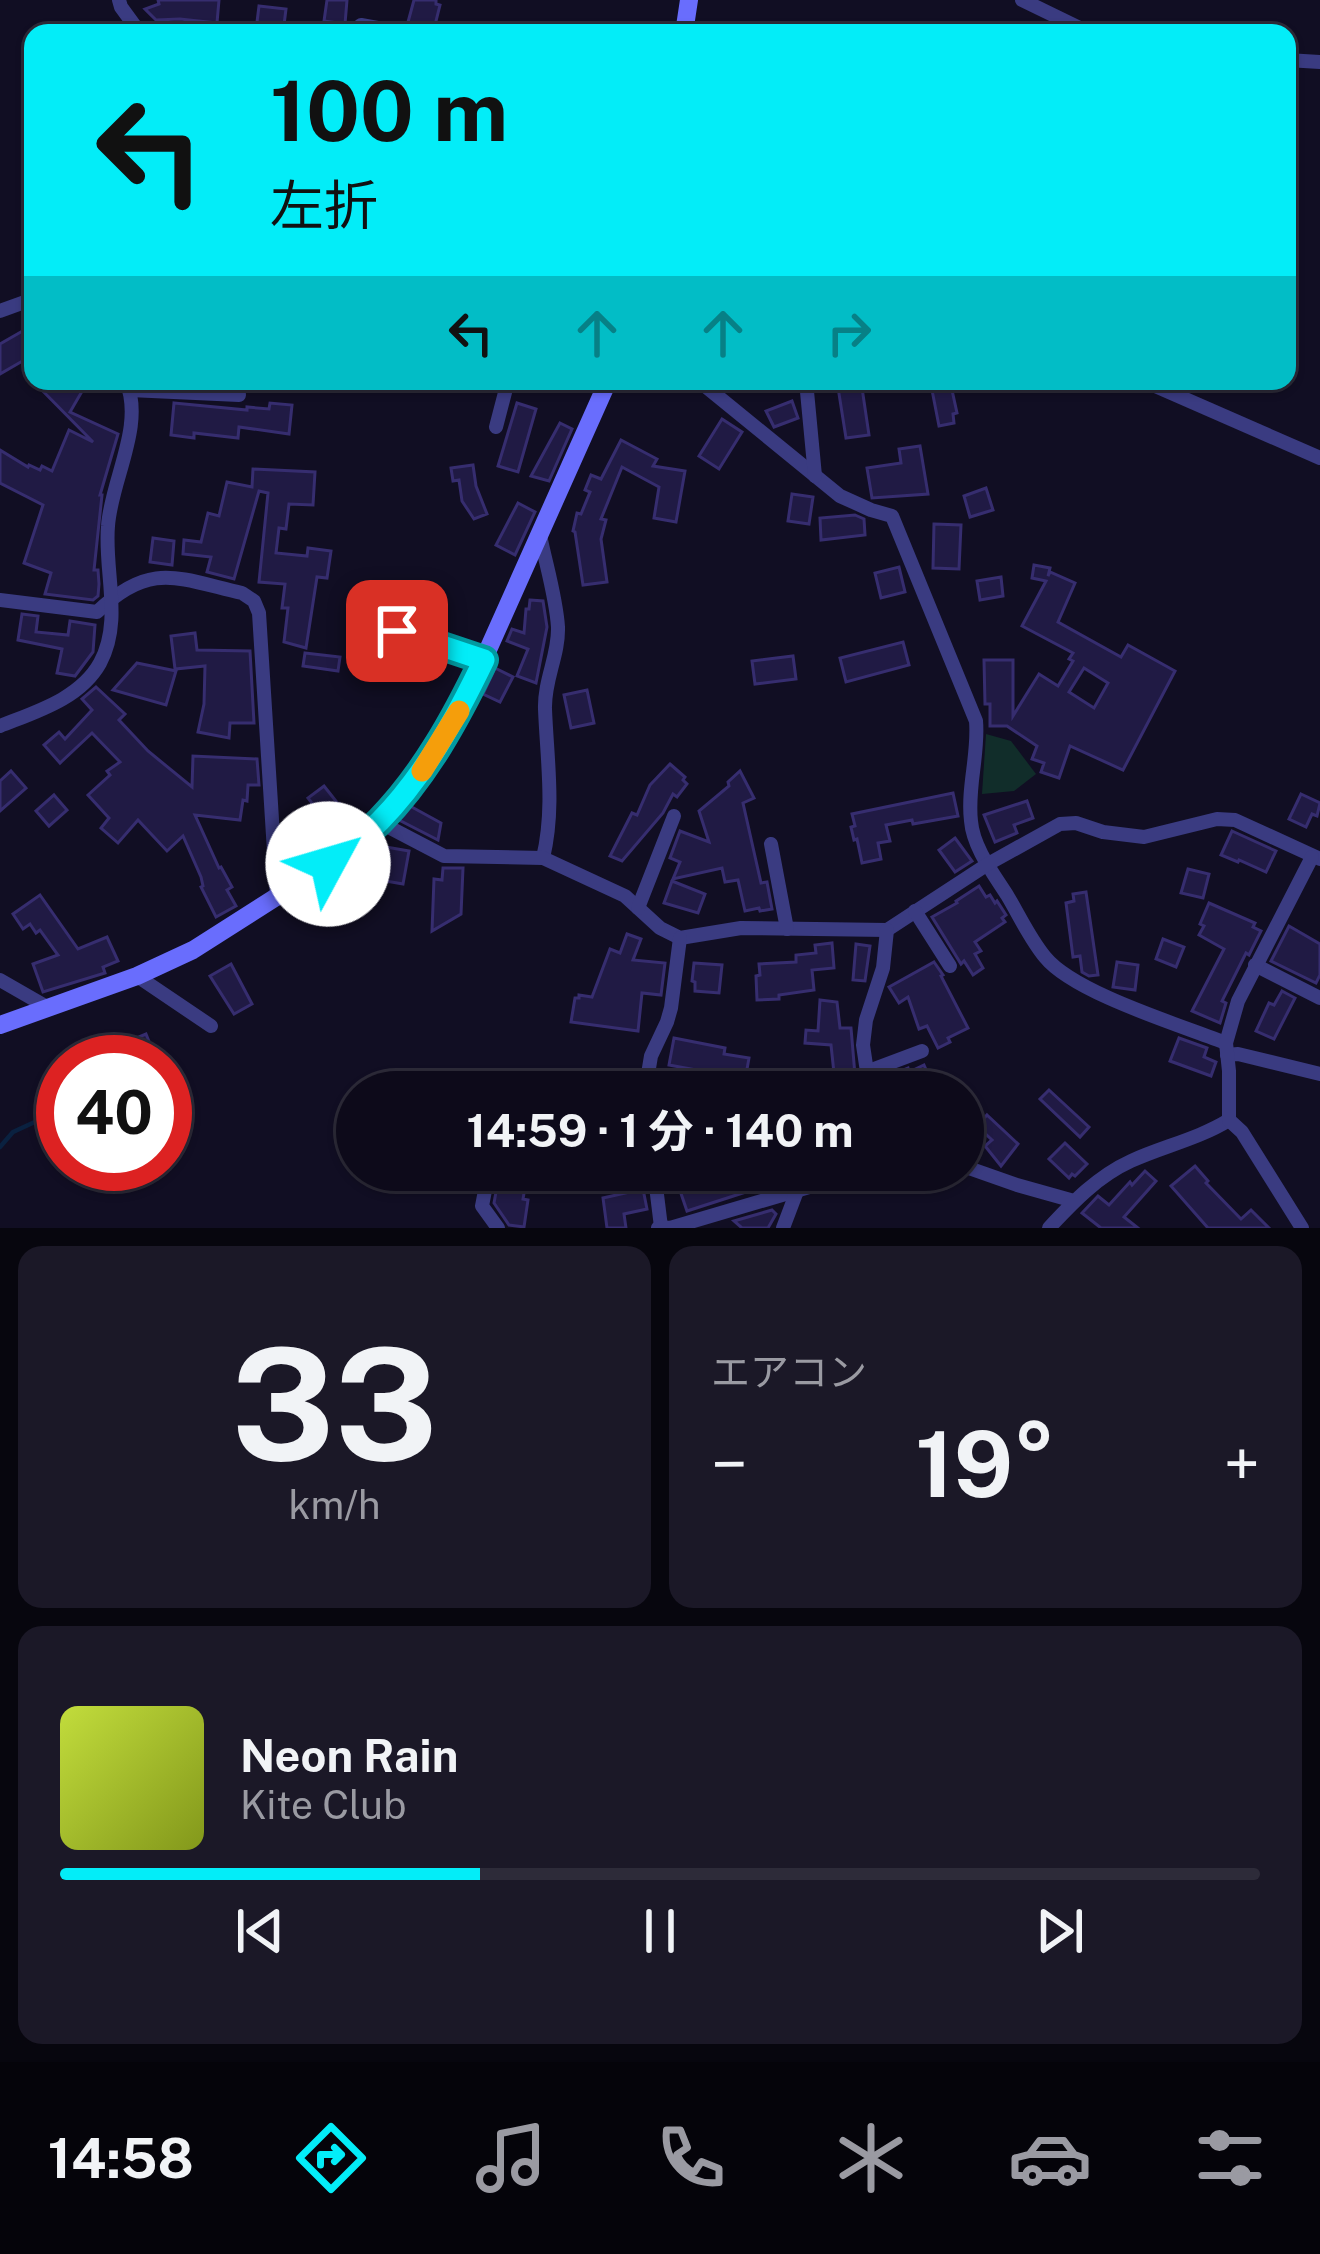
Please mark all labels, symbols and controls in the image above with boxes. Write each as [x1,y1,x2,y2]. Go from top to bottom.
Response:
text: 100 m [270,61,508,160]
icon: left [72,72,228,228]
text: 左折 [270,174,378,237]
icon: left [438,300,504,366]
icon: ahead [564,300,630,366]
icon: ahead [690,300,756,366]
icon: right [816,300,882,366]
pin [346,580,448,682]
icon: arrive [364,598,430,664]
position arrow [265,801,391,927]
speed limit sign: 40 [36,1035,192,1191]
text: 14:59 · 1 分 · 140 m [466,1104,854,1157]
text: 33 [231,1312,438,1495]
text: エアコン [711,1349,867,1395]
text: 19° [915,1411,1056,1517]
text: − [711,1425,748,1503]
text: + [1223,1425,1260,1503]
text: km/h [289,1482,380,1528]
text: Neon Rain [240,1729,458,1782]
text: Kite Club [240,1782,406,1828]
icon: previous [227,1898,293,1964]
icon: pause [627,1898,693,1964]
icon: next [1027,1898,1093,1964]
icon: directions [289,2116,373,2200]
icon: music [469,2116,553,2200]
icon: phone [649,2116,733,2200]
icon: climate [829,2116,913,2200]
icon: car [1008,2116,1092,2200]
icon: filters [1188,2116,1272,2200]
text: 14:58 [48,2127,194,2190]

